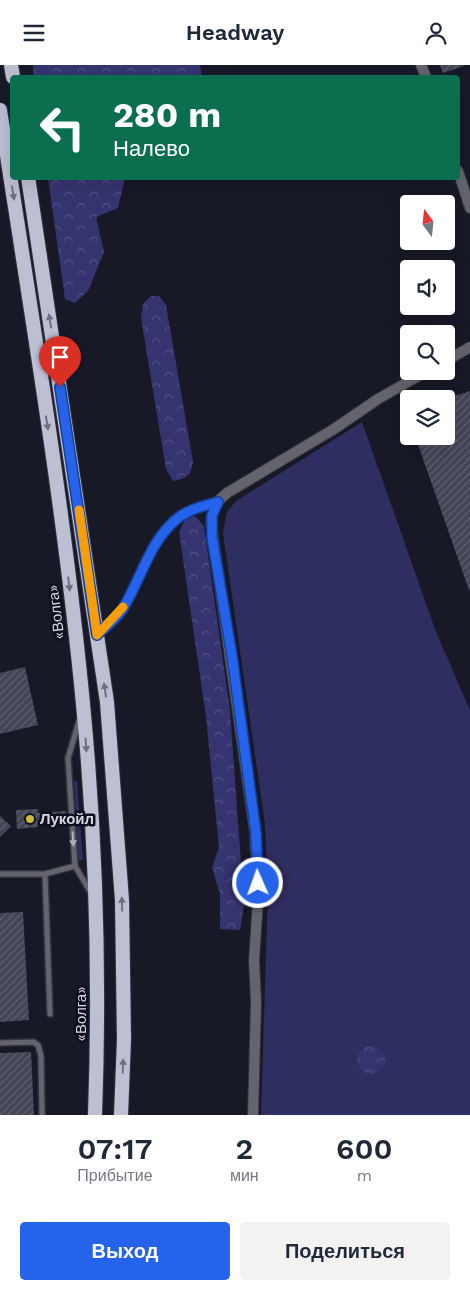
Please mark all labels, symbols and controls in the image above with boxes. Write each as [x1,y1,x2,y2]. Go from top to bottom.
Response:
icon: menu [20,19,48,47]
icon: person [422,19,450,47]
text: Headway [186,20,284,45]
text: 280 m [113,94,221,136]
icon: left [30,95,95,160]
text: Налево [113,136,190,161]
one-way arrow [9,185,17,201]
north arrow [400,195,455,250]
map controls [400,195,455,445]
button: sound [400,260,455,315]
one-way arrow [45,313,53,329]
button: search [400,325,455,380]
pin [39,336,81,387]
icon: arrive [46,343,74,371]
button: layers [400,390,455,445]
one-way arrow [44,415,52,431]
one-way arrow [65,576,73,592]
street label: «Волга» [44,584,68,640]
one-way arrow [101,681,109,697]
one-way arrow [82,738,90,754]
place label: Лукойл [40,810,94,828]
marker: Лукойл [24,813,36,825]
one-way arrow [70,831,78,847]
position arrow [231,856,283,908]
one-way arrow [117,896,125,912]
street label: «Волга» [72,986,90,1042]
one-way arrow [119,1058,127,1074]
text: 07:17 [77,1131,152,1166]
text: 2 [235,1131,253,1166]
text: 600 [336,1131,393,1166]
text: Прибытие [77,1166,153,1185]
text: мин [230,1166,259,1185]
text: m [357,1166,372,1185]
button: Выход [20,1222,230,1280]
button: Поделиться [240,1222,450,1280]

